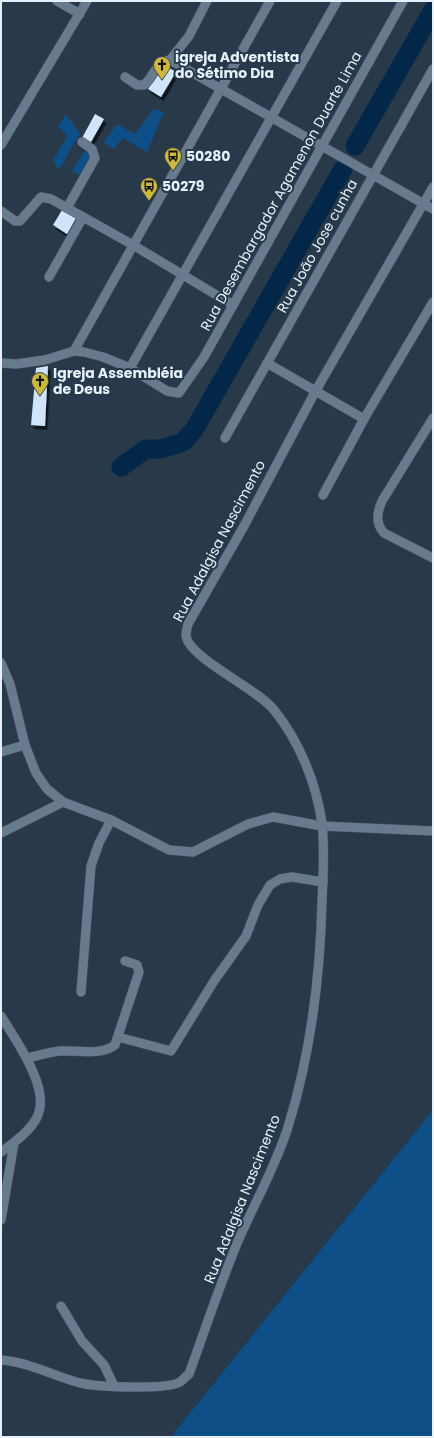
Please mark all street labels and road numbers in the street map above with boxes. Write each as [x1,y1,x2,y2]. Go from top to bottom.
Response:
street label: Rua Desembargador Agamenon Duarte Lima [195,48,367,334]
street label: Rua João Jose cunha [272,175,362,317]
street label: Rua Adalgisa Nascimento [168,457,270,625]
street label: Rua Adalgisa Nascimento [199,1112,285,1286]

